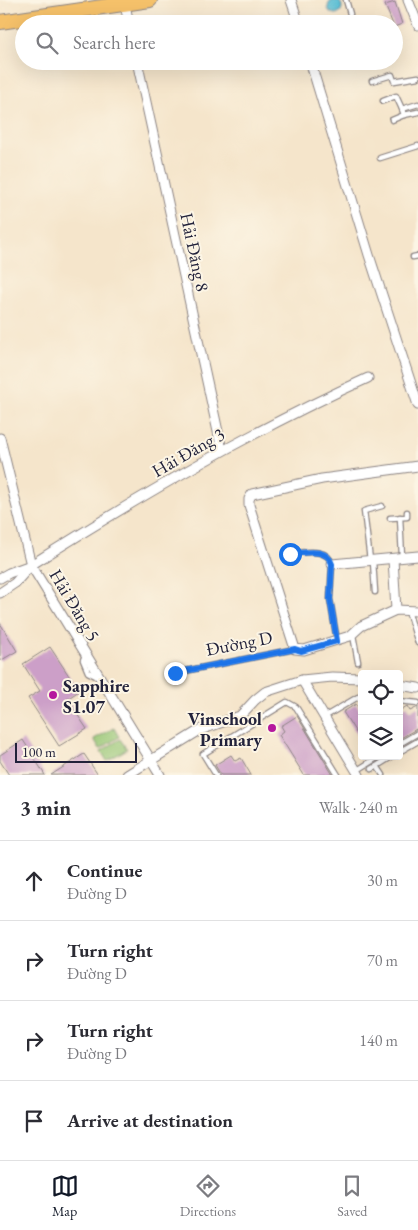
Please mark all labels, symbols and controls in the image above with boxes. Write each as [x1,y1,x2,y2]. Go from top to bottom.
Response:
search box [15,15,403,70]
icon: search [33,29,61,57]
text: Search here [73,30,155,55]
street label: Hải Đăng 8 [175,210,215,294]
street label: Hải Đăng 3 [148,422,228,482]
route start [279,543,302,566]
street label: Hải Đăng 5 [45,565,105,645]
street label: Đường D [204,625,274,661]
route end [164,662,187,685]
map controls [358,670,403,760]
button: locate [358,670,403,715]
place label: Sapphire S1.07 [63,674,130,718]
marker: Sapphire S1.07 [47,689,59,701]
place label: Vinschool Primary [188,707,262,751]
button: layers [358,715,403,760]
marker: Vinschool Primary [266,722,278,734]
scale bar [15,740,138,763]
text: 100 m [22,743,56,761]
text: 3 min [20,794,71,821]
text: Walk · 240 m [319,797,398,818]
text: Continue [67,858,142,883]
icon: ahead [20,867,48,895]
text: 30 m [367,870,398,891]
text: Đường D [67,883,127,904]
text: Turn right [67,938,153,963]
icon: right [20,947,48,975]
text: 70 m [367,950,398,971]
text: Đường D [67,963,127,984]
text: Turn right [67,1018,153,1043]
icon: right [20,1027,48,1055]
text: 140 m [359,1030,398,1051]
text: Đường D [67,1043,127,1064]
icon: arrive [20,1107,48,1135]
text: Arrive at destination [67,1108,233,1133]
tab: Map [51,1172,79,1220]
tab: Directions [180,1172,236,1220]
tab: Saved [337,1172,367,1220]

